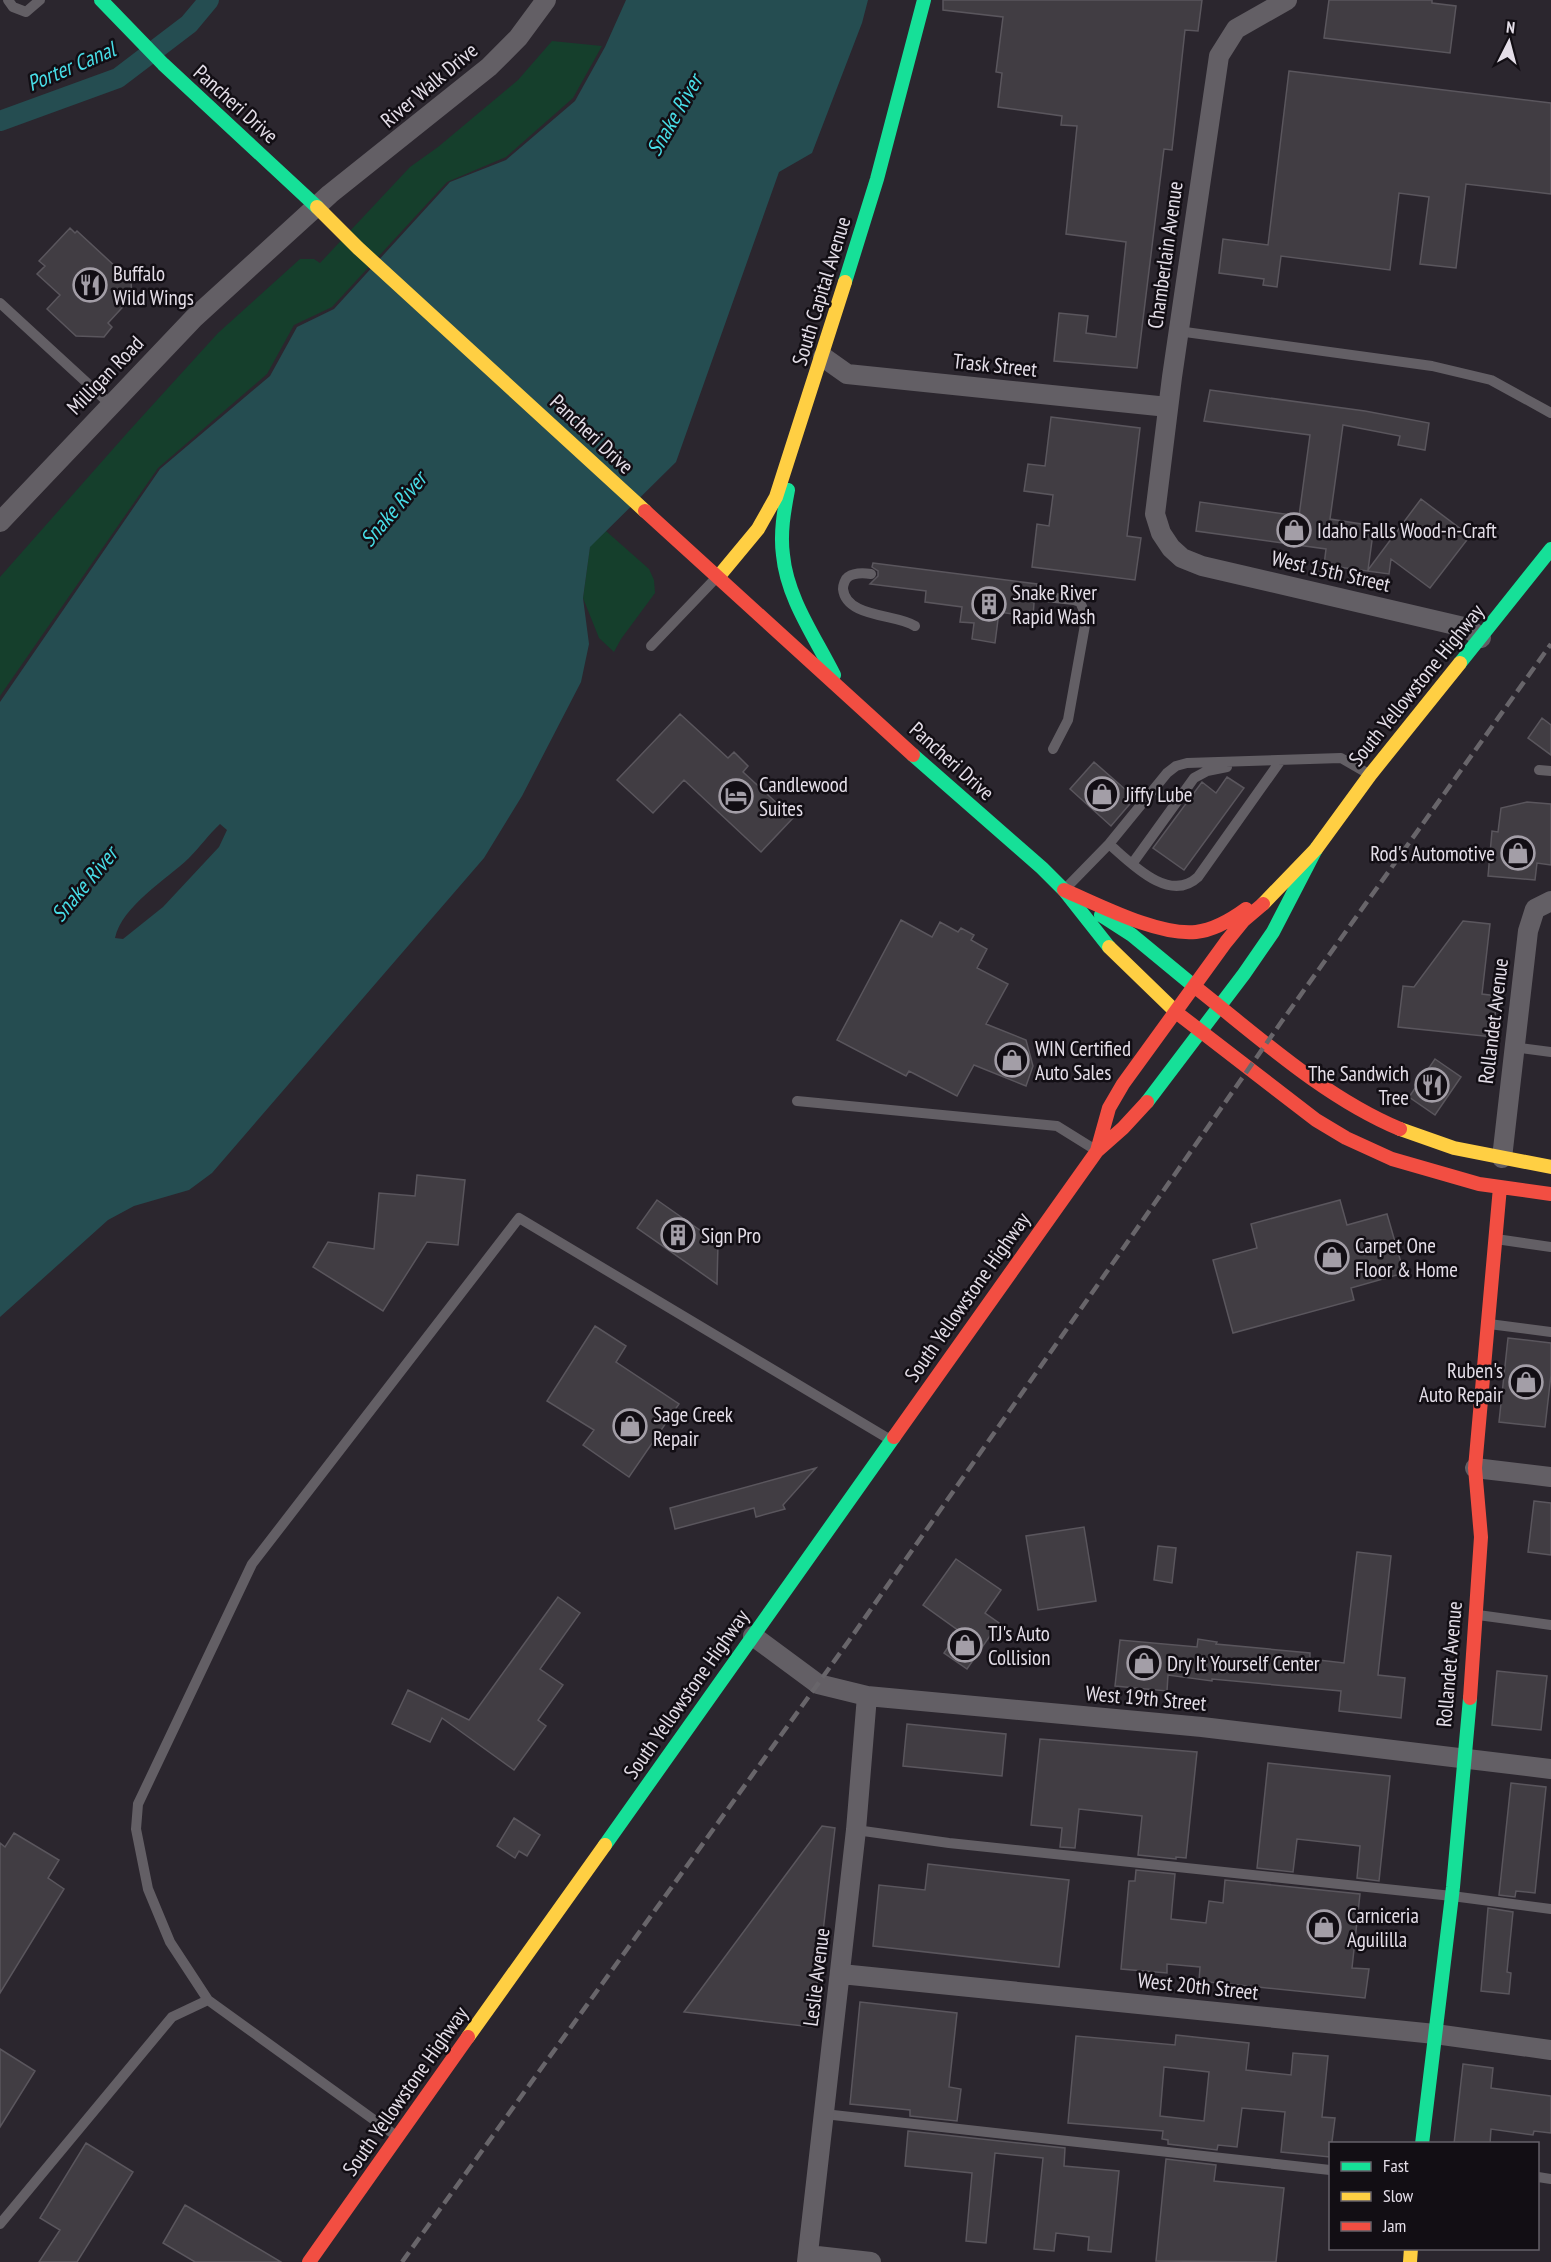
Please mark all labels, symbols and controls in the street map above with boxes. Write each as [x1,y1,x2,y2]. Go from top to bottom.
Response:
north arrow [1479,12,1539,72]
text: N [1505,17,1516,37]
water label: Porter Canal [23,34,121,97]
street label: River Walk Drive [375,37,483,133]
street label: Pancheri Drive [188,59,284,149]
water label: Snake River [640,67,710,161]
street label: Chamberlain Avenue [1141,180,1189,330]
street label: South Capital Avenue [786,213,856,369]
place label: Buffalo Wild Wings [113,260,194,311]
restaurant icon: Buffalo Wild Wings [72,267,108,303]
street label: Milligan Road [61,330,149,420]
street label: Trask Street [952,347,1039,383]
street label: Pancheri Drive [544,388,640,480]
water label: Snake River [354,464,434,552]
shop icon: Idaho Falls Wood-n-Craft [1276,512,1312,548]
place label: Idaho Falls Wood-n-Craft [1317,517,1497,544]
street label: West 15th Street [1269,544,1393,598]
place label: Snake River Rapid Wash [1012,579,1097,630]
building icon: Snake River Rapid Wash [971,586,1007,622]
street label: South Yellowstone Highway [1342,598,1490,772]
street label: Pancheri Drive [904,716,1000,806]
place label: Candlewood Suites [759,771,848,822]
shop icon: Jiffy Lube [1084,776,1120,812]
hotel icon: Candlewood Suites [718,778,754,814]
place label: Jiffy Lube [1124,781,1192,808]
shop icon: Rod's Automotive [1500,835,1536,871]
water label: Snake River [45,839,125,927]
place label: Rod's Automotive [1370,840,1495,867]
street label: Rollandet Avenue [1472,957,1514,1085]
place label: WIN Certified Auto Sales [1035,1035,1131,1086]
shop icon: WIN Certified Auto Sales [994,1042,1030,1078]
place label: The Sandwich Tree [1308,1060,1409,1111]
restaurant icon: The Sandwich Tree [1414,1067,1450,1103]
street label: South Yellowstone Highway [898,1207,1036,1387]
building icon: Sign Pro [660,1217,696,1253]
place label: Sign Pro [701,1222,761,1249]
place label: Carpet One Floor & Home [1355,1232,1458,1283]
shop icon: Carpet One Floor & Home [1314,1239,1350,1275]
place label: Ruben's Auto Repair [1419,1357,1503,1408]
shop icon: Ruben's Auto Repair [1508,1364,1544,1400]
place label: Sage Creek Repair [653,1401,733,1452]
shop icon: Sage Creek Repair [612,1408,648,1444]
street label: Rollandet Avenue [1430,1600,1468,1728]
street label: South Yellowstone Highway [617,1604,755,1784]
place label: TJ's Auto Collision [988,1620,1050,1671]
shop icon: TJ's Auto Collision [947,1627,983,1663]
shop icon: Dry It Yourself Center [1126,1645,1162,1681]
place label: Dry It Yourself Center [1167,1650,1320,1677]
street label: West 19th Street [1084,1679,1208,1717]
place label: Carniceria Aguililla [1347,1902,1419,1953]
shop icon: Carniceria Aguililla [1306,1909,1342,1945]
street label: Leslie Avenue [797,1926,835,2028]
street label: West 20th Street [1136,1966,1260,2006]
street label: South Yellowstone Highway [336,2001,474,2181]
legend [1329,2142,1539,2250]
text: Fast [1383,2154,1409,2177]
text: Slow [1383,2184,1414,2207]
text: Jam [1382,2214,1406,2237]

